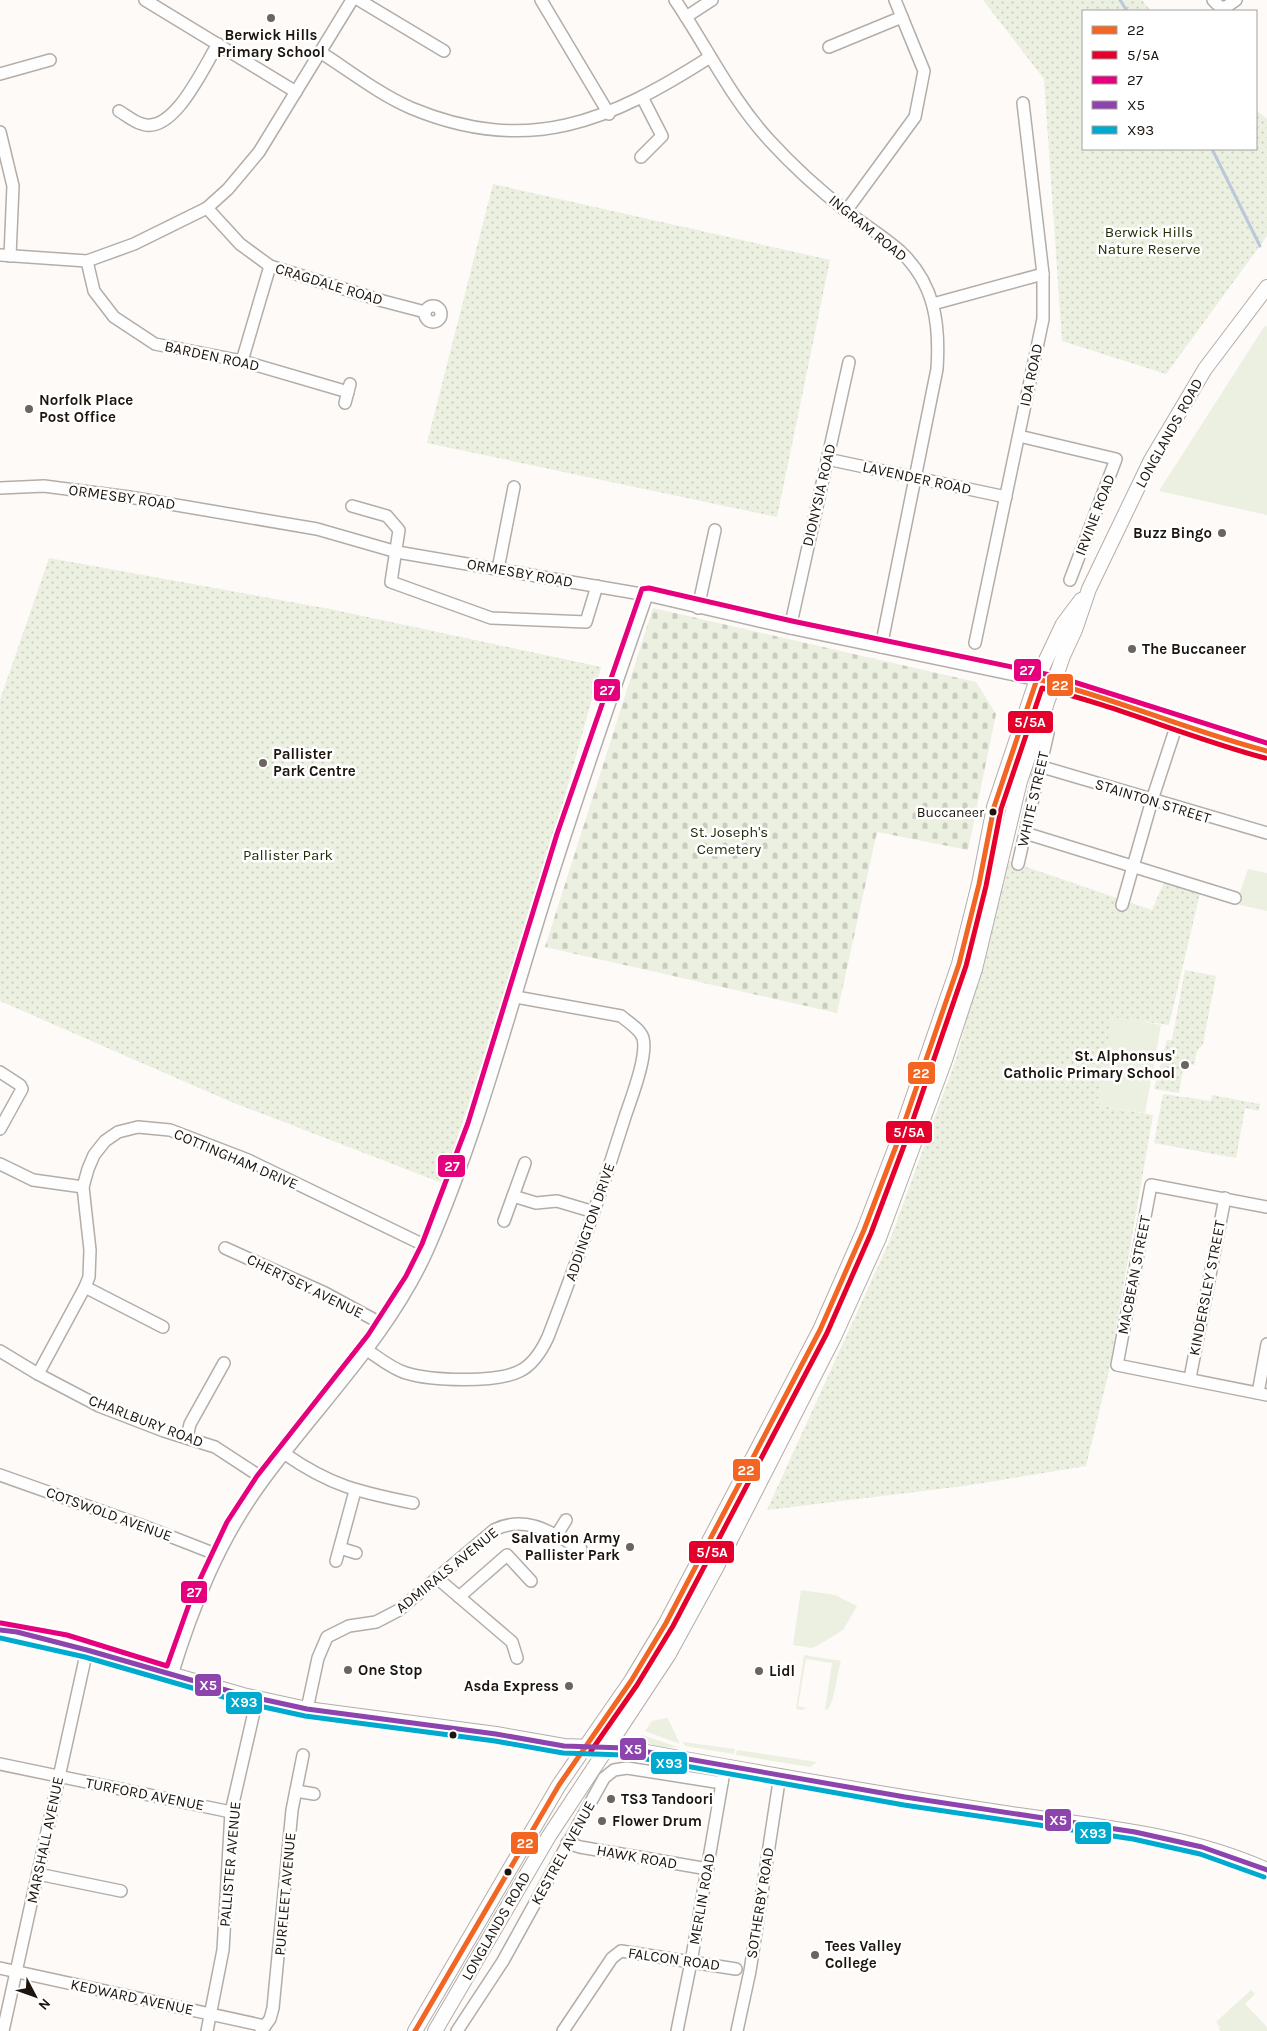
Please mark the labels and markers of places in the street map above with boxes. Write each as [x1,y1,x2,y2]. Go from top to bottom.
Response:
marker: Berwick Hills Primary School [265,12,277,24]
place label: Berwick Hills Primary School [217,26,325,61]
place label: Norfolk Place Post Office [39,391,133,426]
marker: Norfolk Place Post Office [23,403,35,415]
place label: Buzz Bingo [1133,524,1212,542]
marker: Buzz Bingo [1216,527,1228,539]
place label: The Buccaneer [1142,640,1246,658]
marker: The Buccaneer [1126,643,1138,655]
place label: Pallister Park Centre [273,745,356,780]
marker: Pallister Park Centre [257,757,269,769]
place label: Buccaneer [917,804,985,821]
marker: Buccaneer [988,807,998,817]
place label: St. Alphonsus' Catholic Primary School [1004,1047,1175,1082]
marker: St. Alphonsus' Catholic Primary School [1179,1059,1191,1071]
place label: Salvation Army Pallister Park [511,1529,620,1564]
marker: Salvation Army Pallister Park [624,1541,636,1553]
place label: One Stop [358,1661,422,1679]
place label: Lidl [769,1662,795,1680]
marker: One Stop [342,1664,354,1676]
marker: Lidl [753,1665,765,1677]
place label: Asda Express [464,1677,559,1695]
marker: Asda Express [563,1680,575,1692]
unlabelled marker [448,1730,458,1740]
place label: TS3 Tandoori [621,1790,713,1808]
marker: TS3 Tandoori [605,1793,617,1805]
place label: Flower Drum [612,1812,702,1830]
marker: Flower Drum [596,1815,608,1827]
unlabelled marker [503,1867,513,1877]
place label: Tees Valley College [825,1937,902,1972]
marker: Tees Valley College [809,1949,821,1961]

